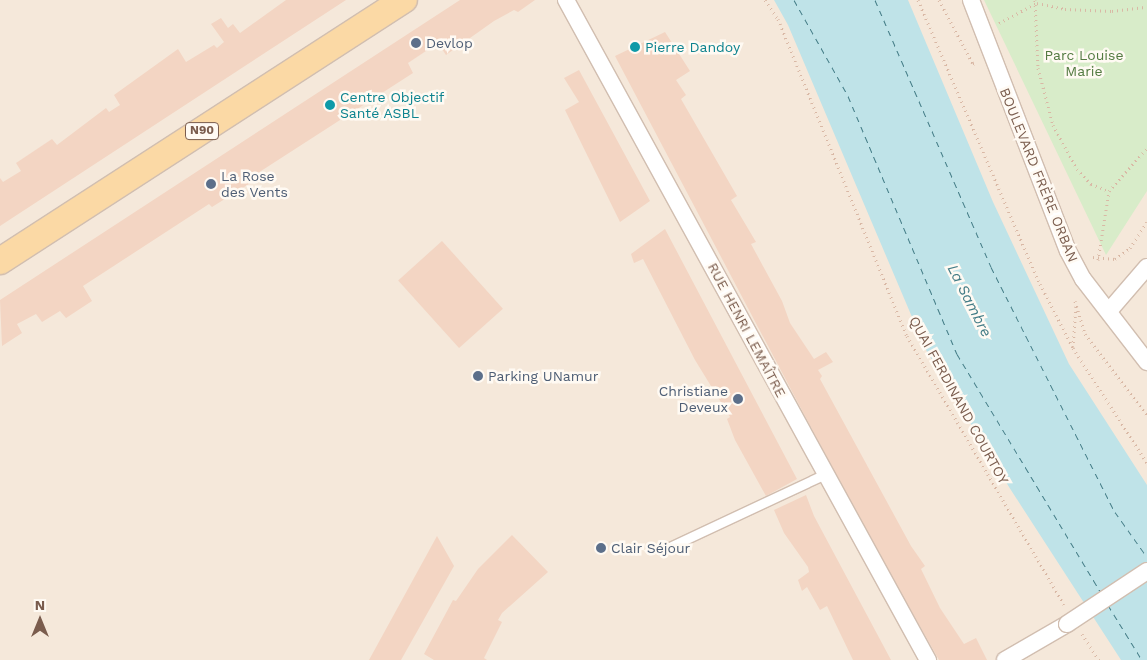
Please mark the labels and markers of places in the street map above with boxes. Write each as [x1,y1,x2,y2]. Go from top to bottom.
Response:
place label: Devlop [426,35,473,51]
marker: Devlop [410,37,422,49]
place label: Pierre Dandoy [645,39,740,55]
marker: Pierre Dandoy [629,41,641,53]
place label: Centre Objectif Santé ASBL [340,89,444,121]
marker: Centre Objectif Santé ASBL [324,99,336,111]
place label: La Rose des Vents [221,168,288,200]
marker: La Rose des Vents [205,178,217,190]
place label: Parking UNamur [488,368,598,384]
marker: Parking UNamur [472,370,484,382]
place label: Christiane Deveux [659,383,728,416]
marker: Christiane Deveux [732,393,744,405]
place label: Clair Séjour [611,540,691,556]
marker: Clair Séjour [595,542,607,554]

